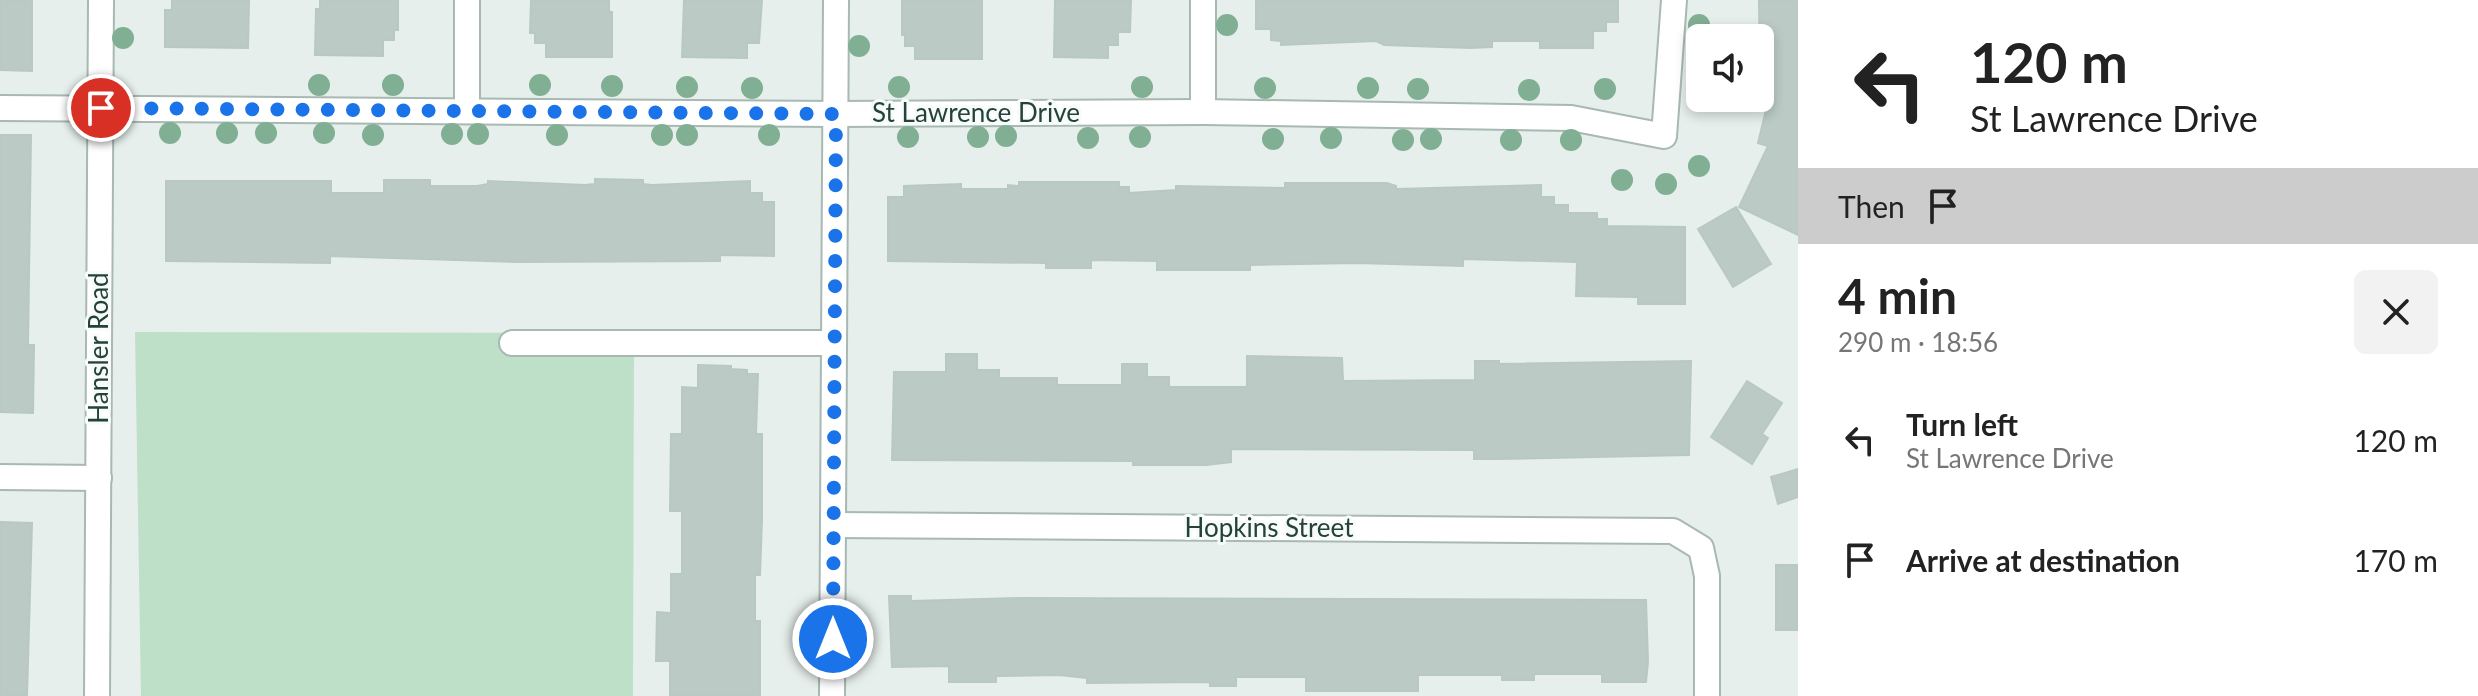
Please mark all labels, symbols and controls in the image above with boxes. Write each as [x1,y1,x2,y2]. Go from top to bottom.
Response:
map controls [1686,24,1774,112]
button: sound [1686,24,1774,112]
text: 120 m [1970,28,2128,95]
icon: left [1838,32,1942,136]
pin [67,74,135,142]
icon: arrive [79,86,123,130]
street label: St Lawrence Drive [872,96,1080,128]
text: St Lawrence Drive [1970,96,2258,140]
icon: arrive [1921,184,1965,228]
text: Then [1838,188,1905,224]
text: 4 min [1838,267,1957,324]
button: close [2354,270,2438,354]
street label: Hansler Road [82,272,114,424]
text: 290 m · 18:56 [1838,326,1998,358]
text: Turn left [1906,406,2018,442]
icon: left [1838,418,1882,462]
text: 120 m [2353,422,2438,458]
text: St Lawrence Drive [1906,442,2114,474]
street label: Hopkins Street [1184,511,1354,543]
icon: arrive [1838,538,1882,582]
text: Arrive at destination [1906,542,2180,578]
text: 170 m [2353,542,2438,578]
position arrow [791,597,875,681]

